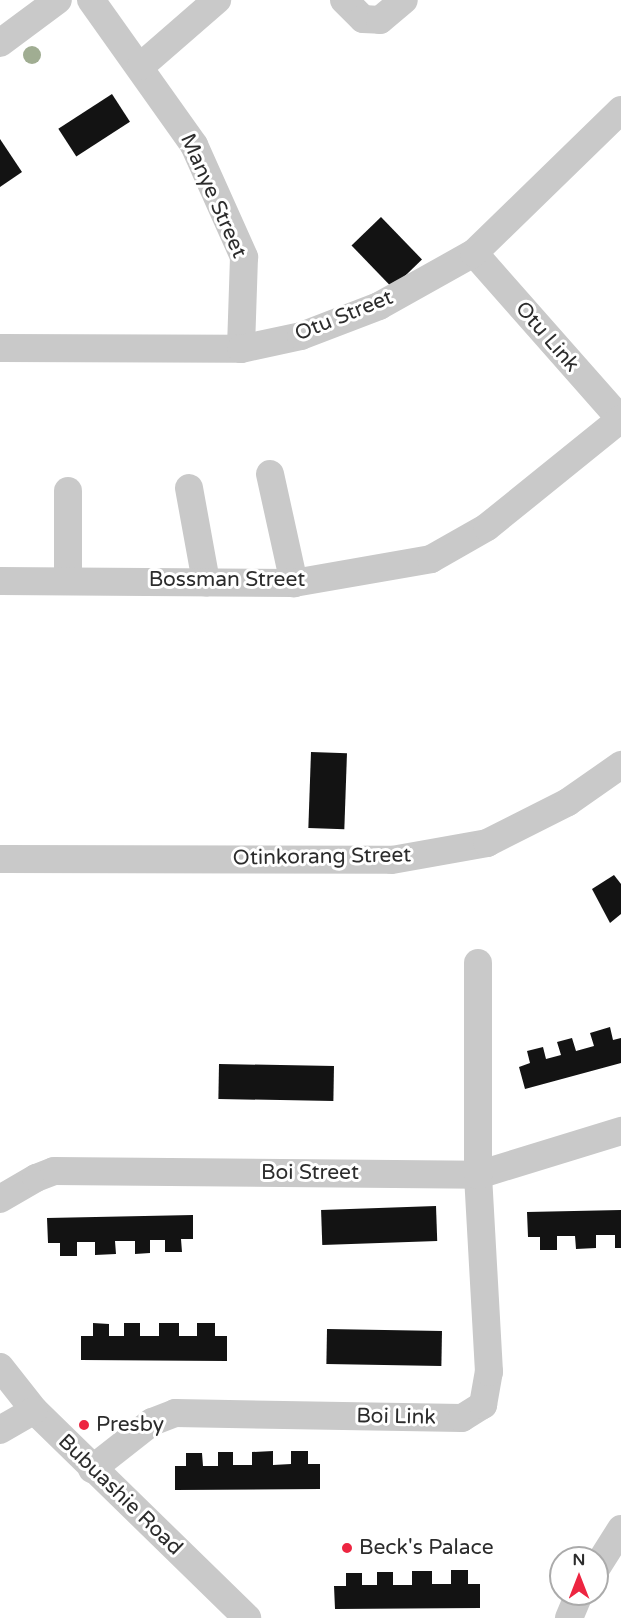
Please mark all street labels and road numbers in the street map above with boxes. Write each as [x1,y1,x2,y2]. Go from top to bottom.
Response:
street label: Manye Street [174,130,252,262]
street label: Otu Street [291,285,397,347]
street label: Otu Link [510,297,584,377]
street label: Bossman Street [149,567,305,593]
street label: Otinkorang Street [233,843,411,871]
street label: Boi Street [261,1160,359,1186]
street label: Boi Link [356,1404,436,1430]
street label: Bubuashie Road [53,1429,187,1561]

